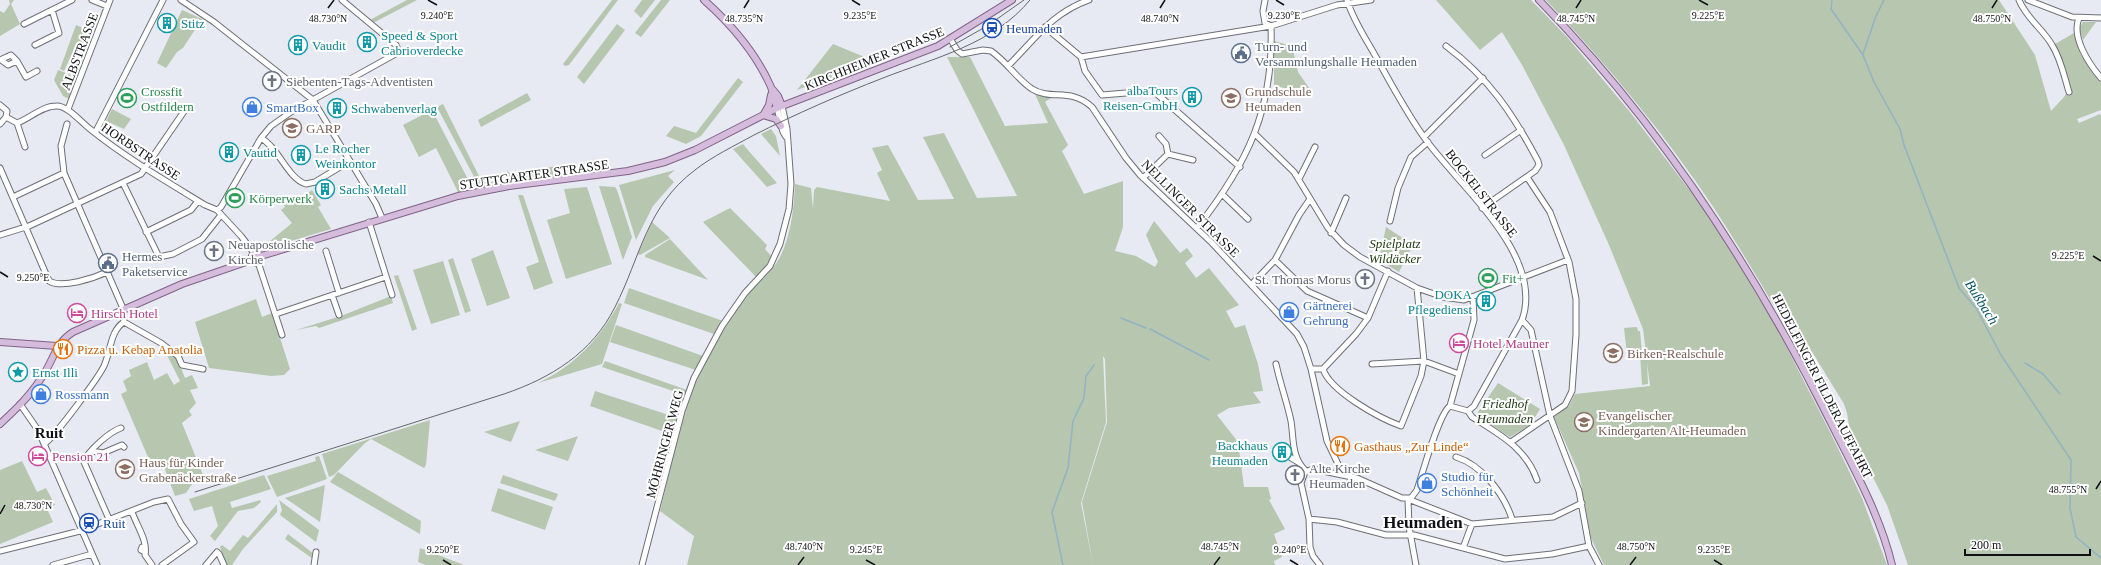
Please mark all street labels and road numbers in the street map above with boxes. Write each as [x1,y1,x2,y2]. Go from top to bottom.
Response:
street label: ALBSTRASSE [58,10,101,92]
street label: KIRCHHEIMER STRASSE [802,24,946,93]
street label: HORBSTRASSE [98,120,183,183]
street label: BOCKELSTRASSE [1443,146,1521,240]
street label: NELLINGER STRASSE [1139,156,1243,260]
street label: STUTTGARTER STRASSE [458,157,610,192]
street label: HEDELFINGER FILDERAUFFAHRT [1769,291,1876,481]
street label: MÖHRINGER WEG [643,388,686,500]

